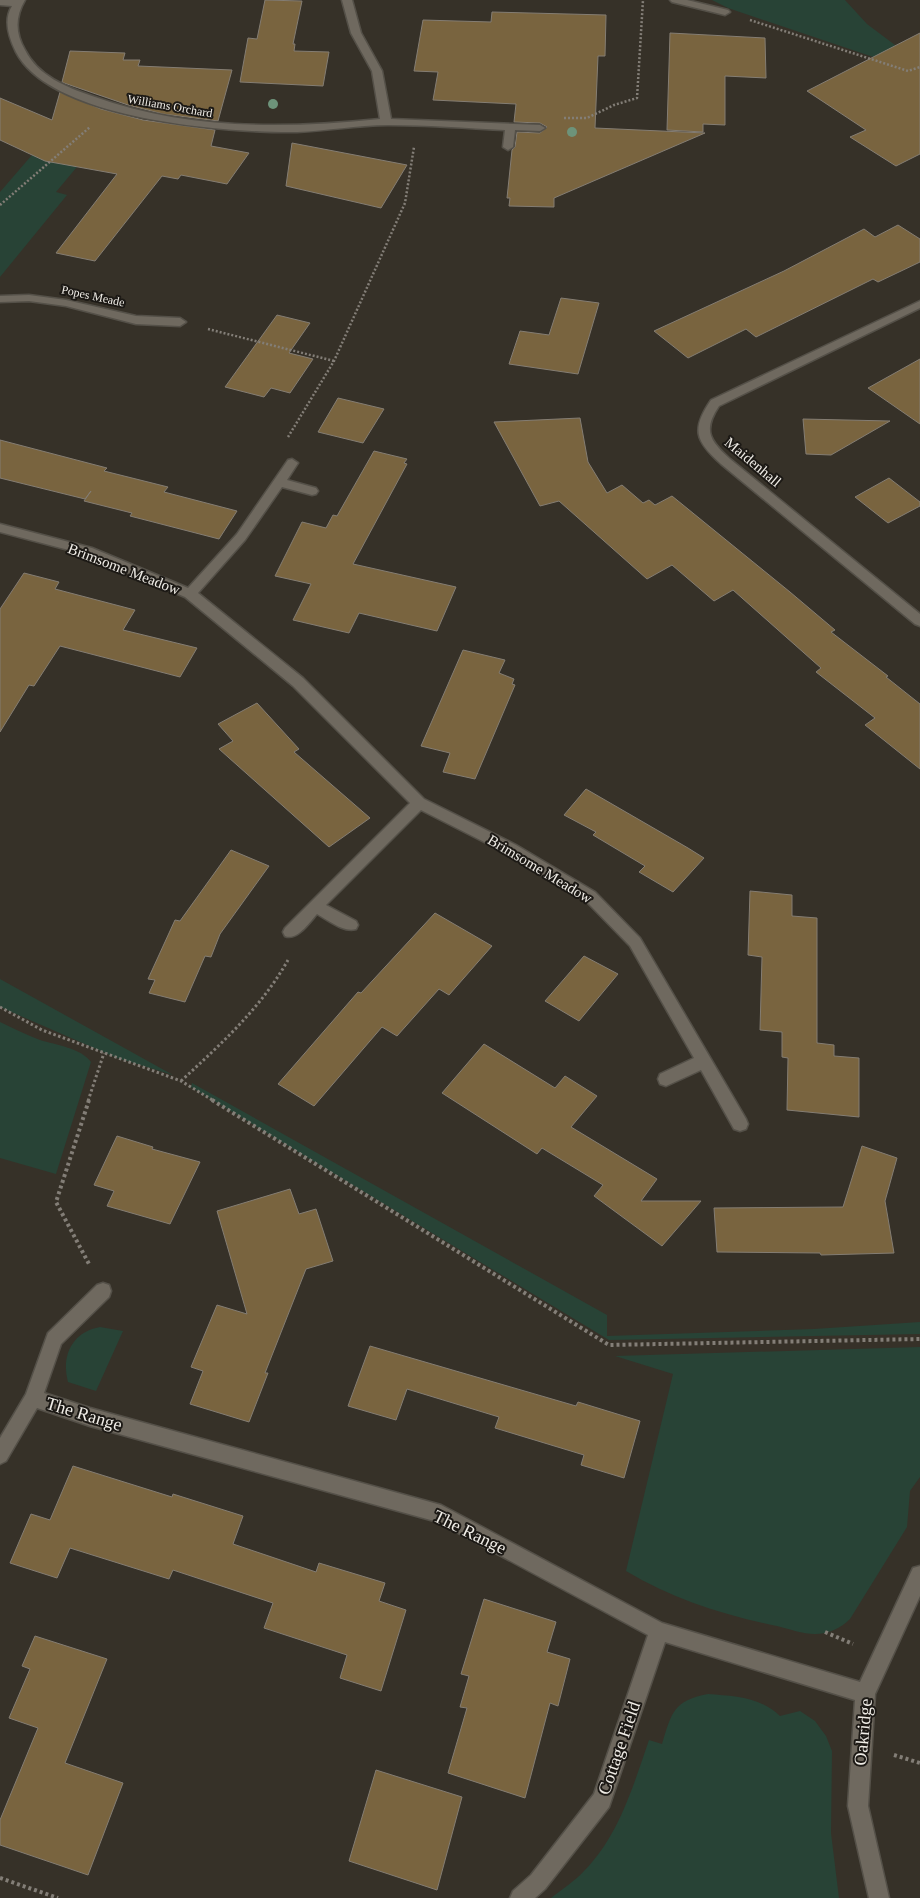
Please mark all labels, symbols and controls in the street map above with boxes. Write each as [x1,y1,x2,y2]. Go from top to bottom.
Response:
street label: Williams Orchard [127,92,213,120]
street label: Popes Meade [60,282,126,310]
street label: Maidenhall [722,434,784,490]
street label: Brimsome Meadow [66,540,182,598]
street label: Brimsome Meadow [485,832,595,907]
street label: The Range [44,1393,124,1435]
street label: The Range [430,1506,510,1558]
street label: Oakridge [850,1698,876,1766]
street label: Cottage Field [594,1699,644,1797]

